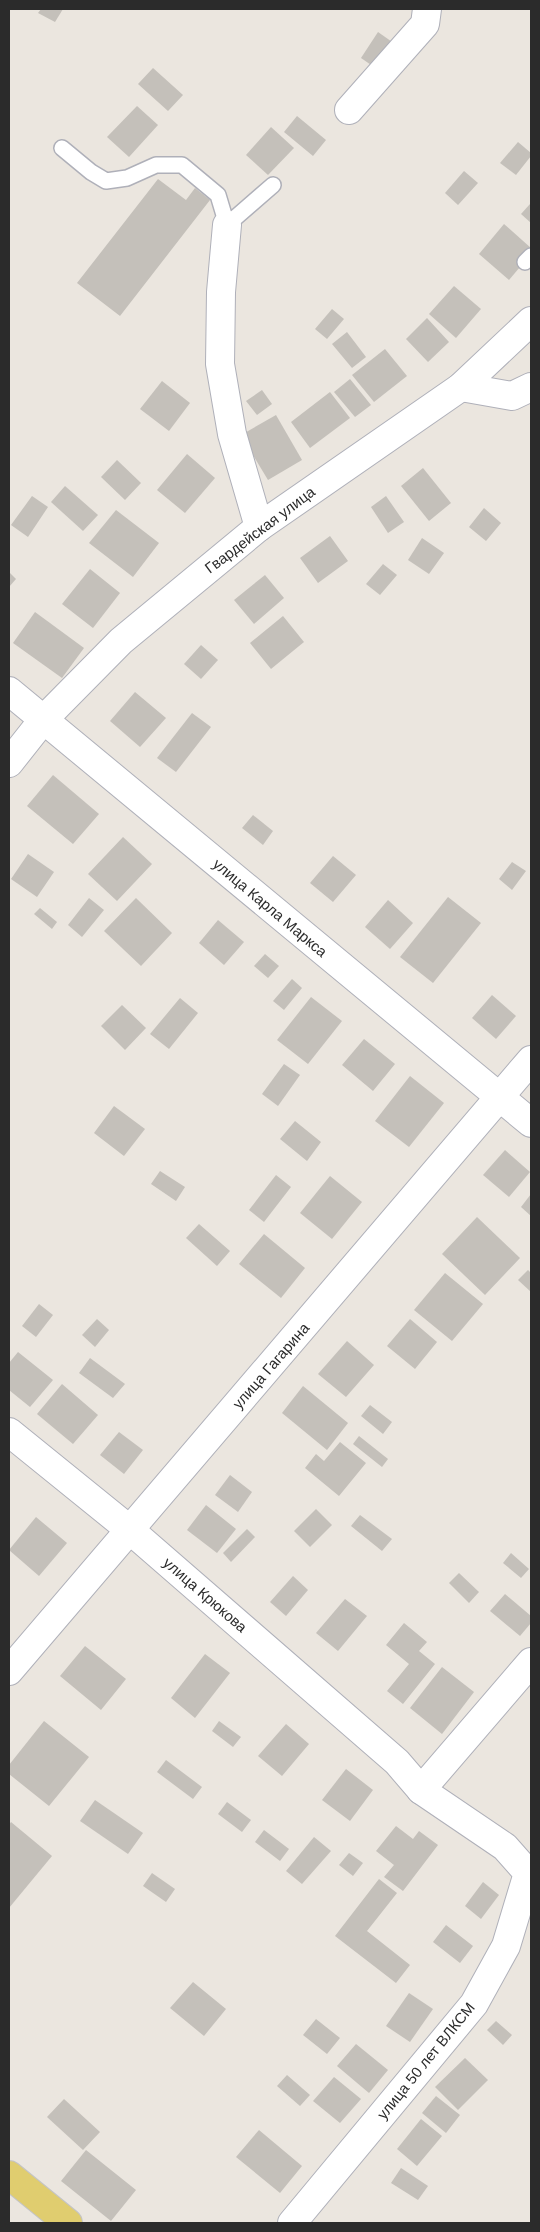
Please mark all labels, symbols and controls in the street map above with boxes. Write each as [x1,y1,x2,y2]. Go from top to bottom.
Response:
street label: Гвардейская улица [201,482,319,576]
street label: улица Карла Маркса [210,855,331,961]
street label: улица Гагарина [229,1319,313,1412]
street label: улица Крюкова [160,1554,251,1636]
street label: улица 50 лет ВЛКСМ [373,1999,478,2122]

